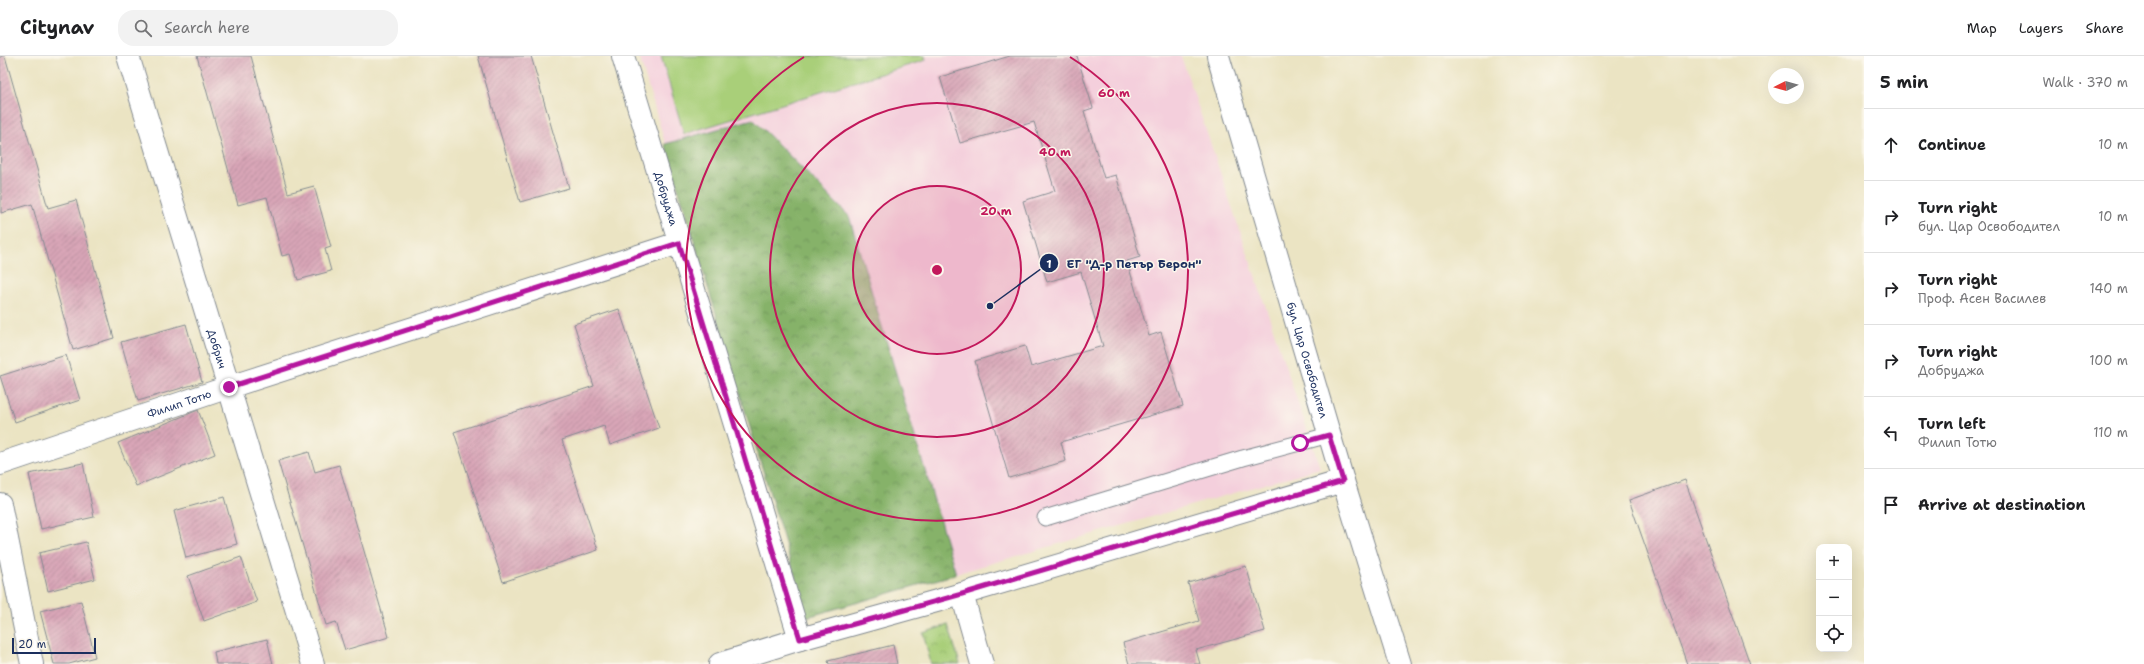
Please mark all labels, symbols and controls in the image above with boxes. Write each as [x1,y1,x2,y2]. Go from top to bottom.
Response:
search box [118,10,398,46]
text: Citynav [20,15,94,40]
icon: search [132,17,154,39]
text: Search here [164,18,250,38]
text: Map [1967,19,1997,37]
text: Layers [2019,19,2063,37]
text: Share [2085,19,2124,37]
north arrow [1768,68,1804,104]
text: 5 min [1880,71,1928,93]
text: Walk · 370 m [2043,74,2128,91]
text: 60 m [1098,85,1130,101]
icon: ahead [1880,134,1902,156]
text: Continue [1918,135,1986,155]
text: 10 m [2098,136,2128,153]
text: 40 m [1039,144,1071,160]
street label: Добруджа [651,170,682,228]
text: Turn right [1918,198,1998,218]
text: 20 m [980,203,1012,219]
icon: right [1880,206,1902,228]
text: 10 m [2098,208,2128,225]
text: бул. Цар Освободител [1918,218,2060,235]
callout: ЕГ "Д-р Петър Берон" [1039,251,1210,275]
text: 1 [1046,256,1052,272]
text: ЕГ "Д-р Петър Берон" [1066,256,1202,272]
centre of rings [930,263,944,277]
text: Turn right [1918,270,1998,290]
icon: right [1880,278,1902,300]
text: 140 m [2089,280,2128,297]
text: Проф. Асен Василев [1918,290,2046,307]
street label: бул. Цар Освободител [1283,300,1332,420]
street label: Добрич [204,327,230,370]
text: Turn right [1918,342,1998,362]
icon: right [1880,350,1902,372]
text: 100 m [2089,352,2128,369]
text: Добруджа [1918,362,1984,379]
route end [220,378,238,396]
street label: Филип Тотю [145,386,213,422]
text: Turn left [1918,414,1986,434]
icon: left [1880,422,1902,444]
text: 110 m [2093,424,2128,441]
route start [1291,434,1309,452]
text: Филип Тотю [1918,434,1997,451]
icon: arrive [1880,494,1902,516]
text: Arrive at destination [1918,495,2086,515]
map controls [1816,544,1852,652]
button: + [1816,544,1852,580]
button: − [1816,580,1852,616]
button: locate [1816,616,1852,652]
scale bar [12,636,96,655]
text: 20 m [18,637,46,652]

